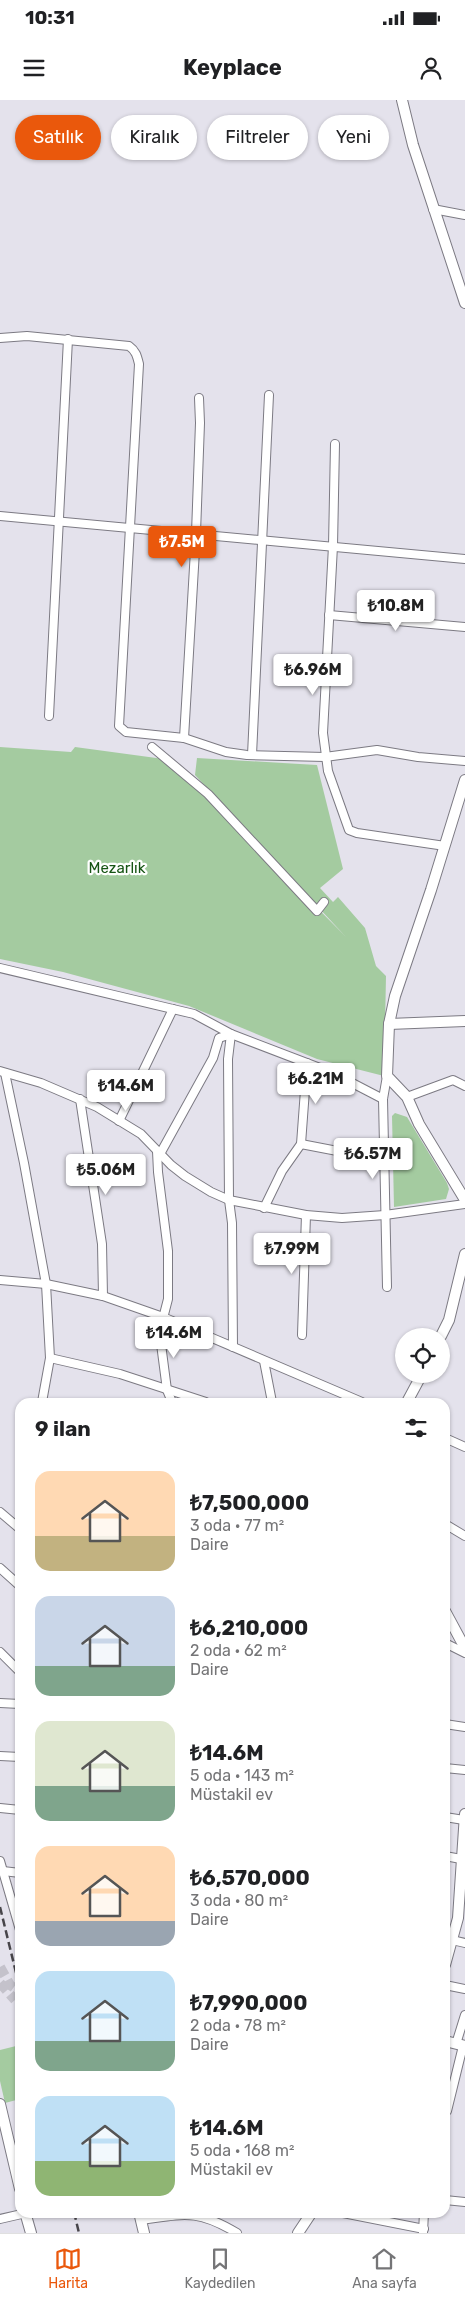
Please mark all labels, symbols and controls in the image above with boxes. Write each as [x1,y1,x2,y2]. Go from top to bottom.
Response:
text: 10:31 [25,6,75,29]
icon: menu [20,54,48,82]
text: Keyplace [183,54,282,81]
icon: person [417,54,445,82]
chip: Satılık [15,115,101,160]
chip: Kiralık [111,115,197,160]
chip: Filtreler [207,115,308,160]
chip: Yeni [318,115,389,160]
pin: ₺7.5M [147,526,217,568]
text: ₺7.5M [159,532,205,551]
pin: ₺10.8M [355,590,437,632]
text: ₺10.8M [368,596,424,615]
pin: ₺6.96M [272,654,354,696]
text: ₺6.96M [284,660,342,679]
park label: Mezarlık [89,859,146,877]
pin: ₺6.21M [275,1062,357,1105]
text: ₺6.21M [288,1069,344,1088]
pin: ₺14.6M [85,1070,167,1112]
text: ₺14.6M [98,1076,154,1095]
pin: ₺6.57M [332,1138,414,1180]
text: ₺6.57M [345,1144,401,1163]
pin: ₺5.06M [65,1154,147,1196]
text: ₺5.06M [77,1160,135,1179]
pin: ₺7.99M [251,1232,333,1275]
text: ₺7.99M [264,1239,320,1258]
pin: ₺14.6M [133,1316,215,1359]
text: ₺14.6M [146,1323,202,1342]
map controls [395,1328,450,1383]
button: locate [395,1328,450,1383]
icon: filters [402,1414,430,1442]
text: 9 ilan [35,1416,91,1441]
text: ₺7,500,000 [190,1490,309,1515]
icon: home [75,1491,135,1551]
text: 3 oda · 77 m² [190,1516,284,1535]
text: Daire [190,1535,229,1554]
text: ₺6,210,000 [190,1615,308,1640]
icon: home [75,1616,135,1676]
text: 2 oda · 62 m² [190,1641,287,1660]
text: Daire [190,1660,229,1679]
text: ₺14.6M [190,1740,264,1765]
icon: home [75,1741,135,1801]
text: 5 oda · 143 m² [190,1766,294,1785]
text: Müstakil ev [190,1785,273,1804]
text: ₺6,570,000 [190,1865,310,1890]
icon: home [75,1866,135,1926]
text: 3 oda · 80 m² [190,1891,288,1910]
text: Daire [190,1910,229,1929]
text: ₺7,990,000 [190,1990,307,2015]
icon: home [75,1991,135,2051]
text: 2 oda · 78 m² [190,2016,286,2035]
text: Daire [190,2035,229,2054]
text: ₺14.6M [190,2115,264,2140]
icon: home [75,2116,135,2176]
text: 5 oda · 168 m² [190,2141,294,2160]
text: Müstakil ev [190,2160,273,2179]
tab: Harita [48,2245,88,2292]
tab: Kaydedilen [185,2245,256,2292]
tab: Ana sayfa [352,2245,417,2292]

